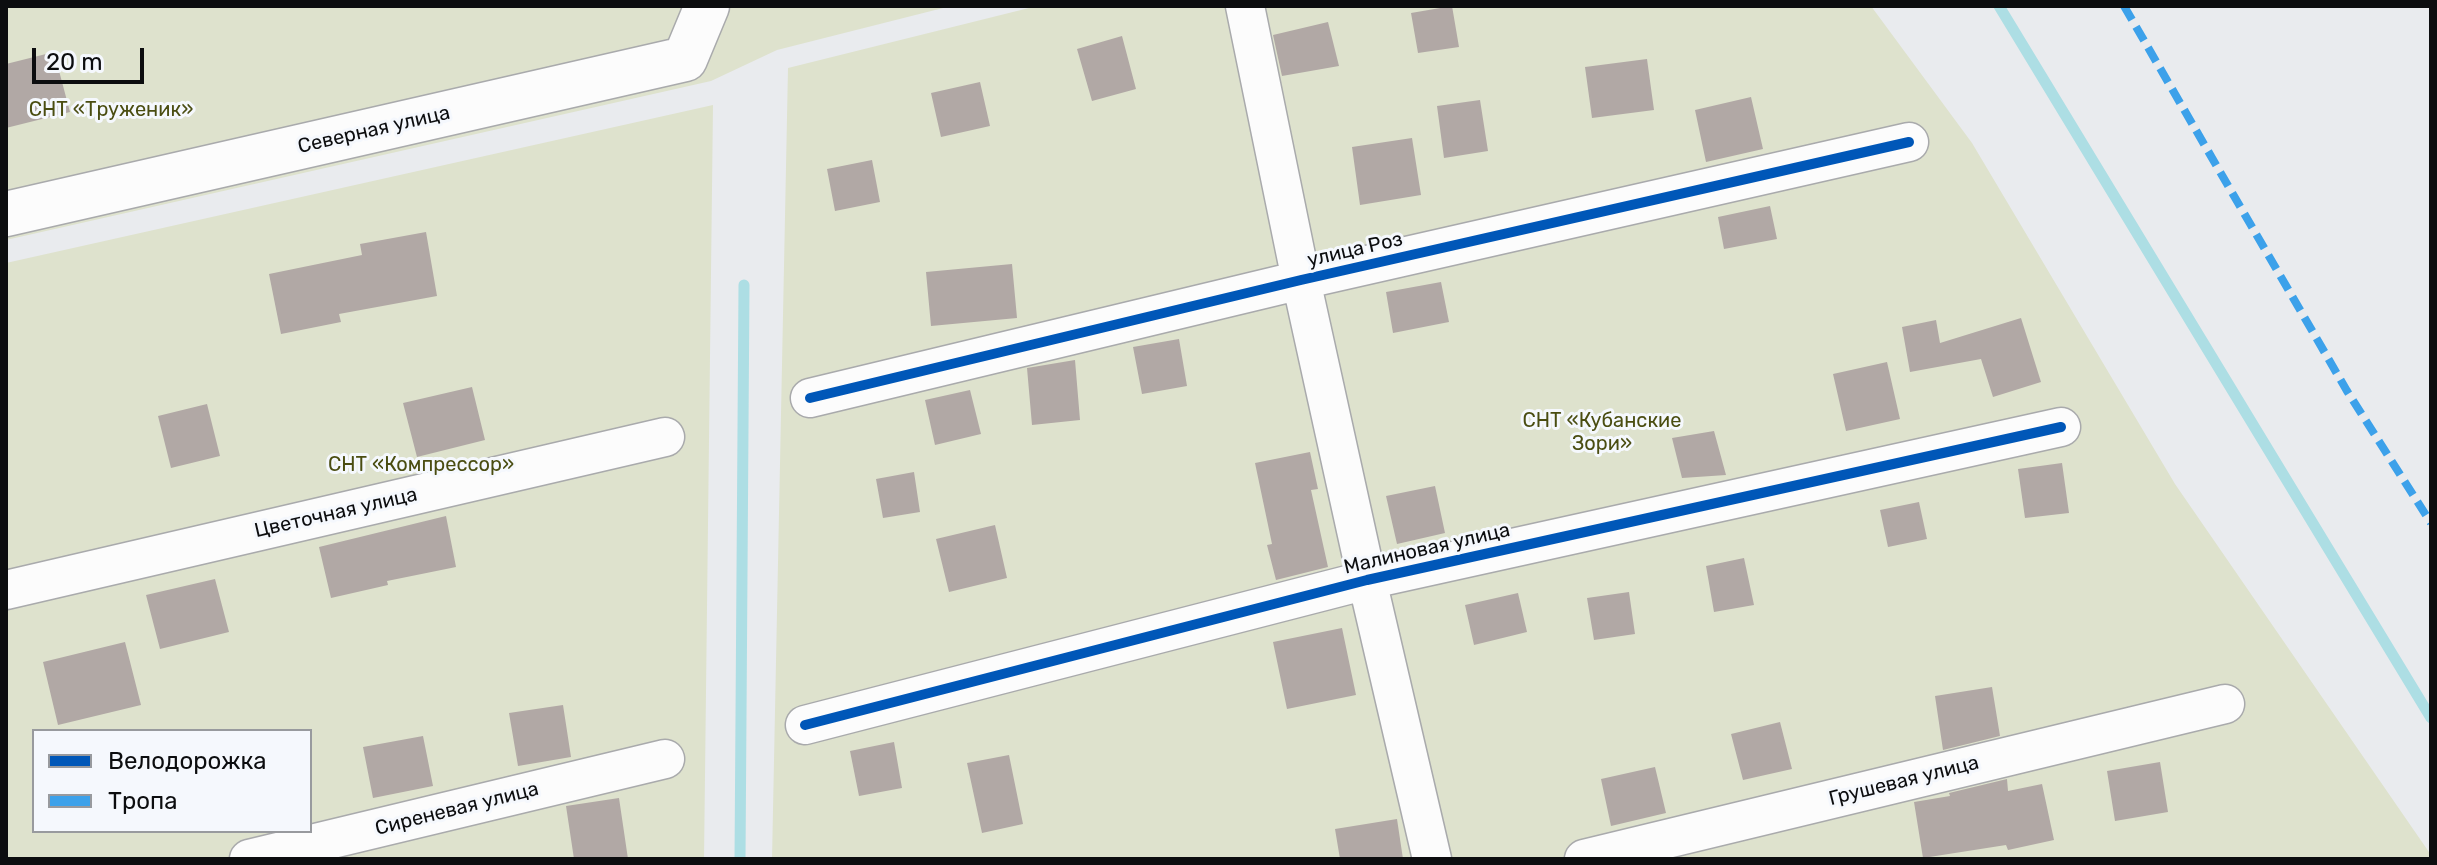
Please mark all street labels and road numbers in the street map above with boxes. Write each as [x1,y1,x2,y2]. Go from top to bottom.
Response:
street label: Северная улица [296,101,452,159]
street label: улица Роз [1305,227,1405,273]
street label: Цветочная улица [252,483,420,543]
street label: Малиновая улица [1342,518,1512,580]
street label: Грушевая улица [1826,751,1982,811]
street label: Сиреневая улица [373,777,541,841]

